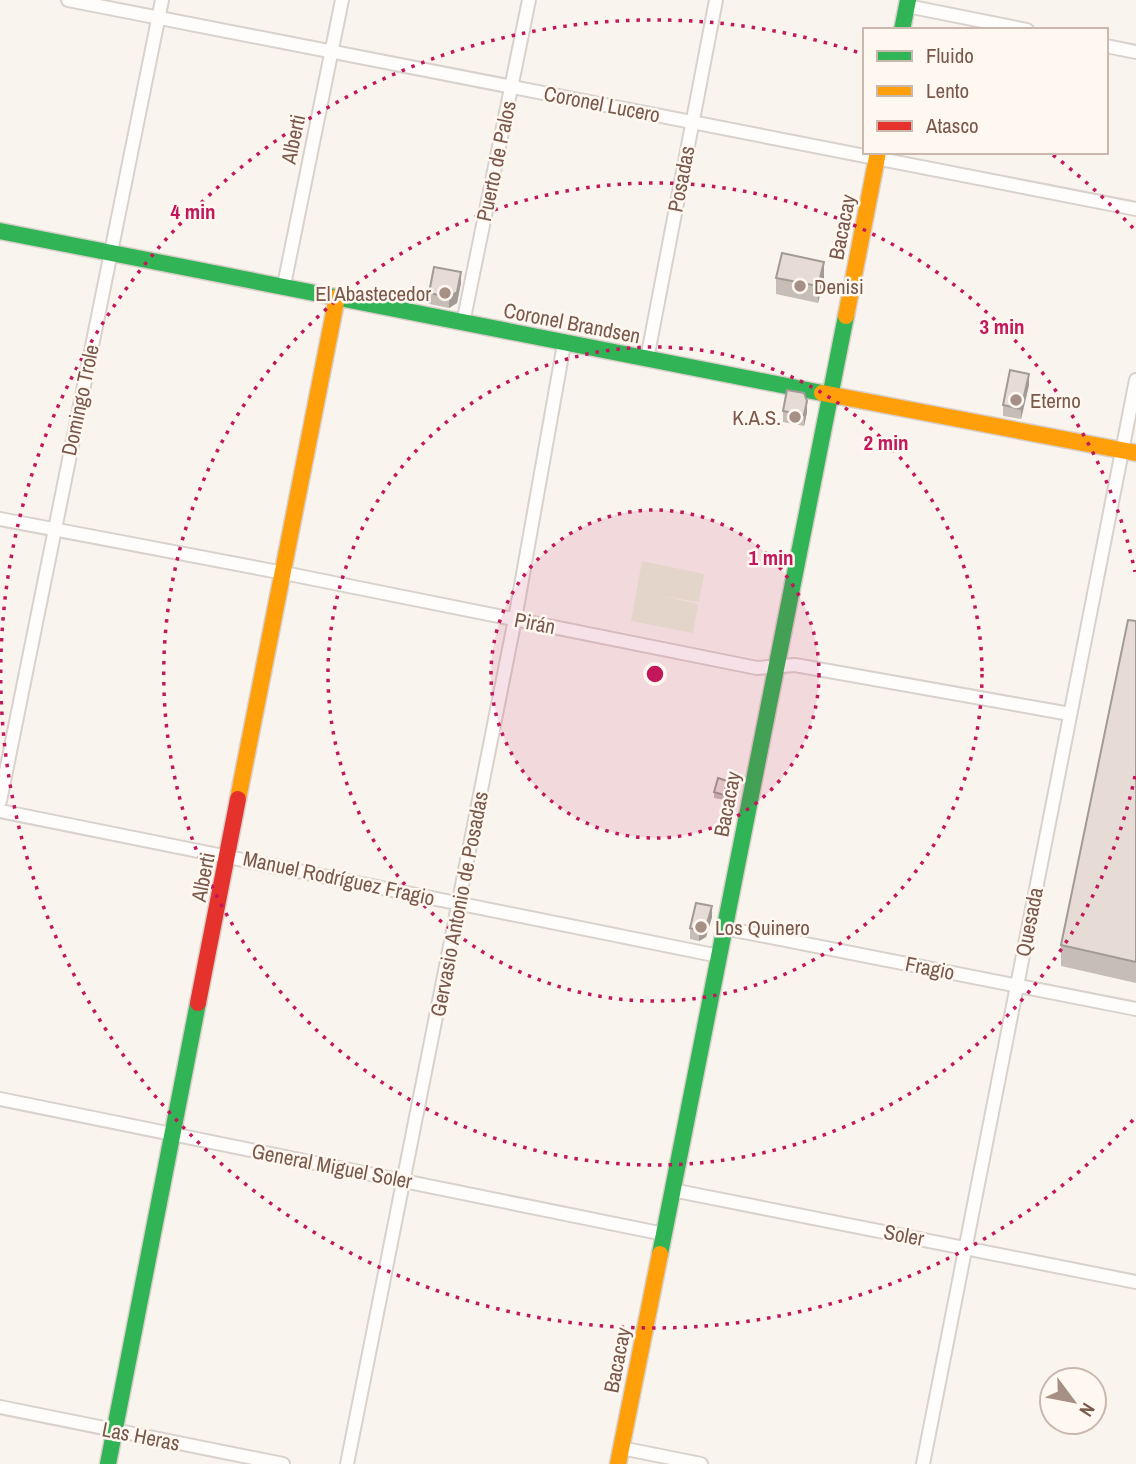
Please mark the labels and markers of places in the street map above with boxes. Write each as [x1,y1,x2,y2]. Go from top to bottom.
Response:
place label: Denisi [814,272,864,301]
marker: Denisi [792,278,808,294]
place label: El Abastecedor [315,279,431,308]
marker: El Abastecedor [437,285,453,301]
place label: Eterno [1030,386,1081,415]
marker: Eterno [1008,392,1024,408]
place label: K.A.S. [732,403,781,432]
marker: K.A.S. [787,409,803,425]
centre of rings [643,662,667,686]
place label: Los Quinero [715,913,810,942]
marker: Los Quinero [693,919,709,935]

